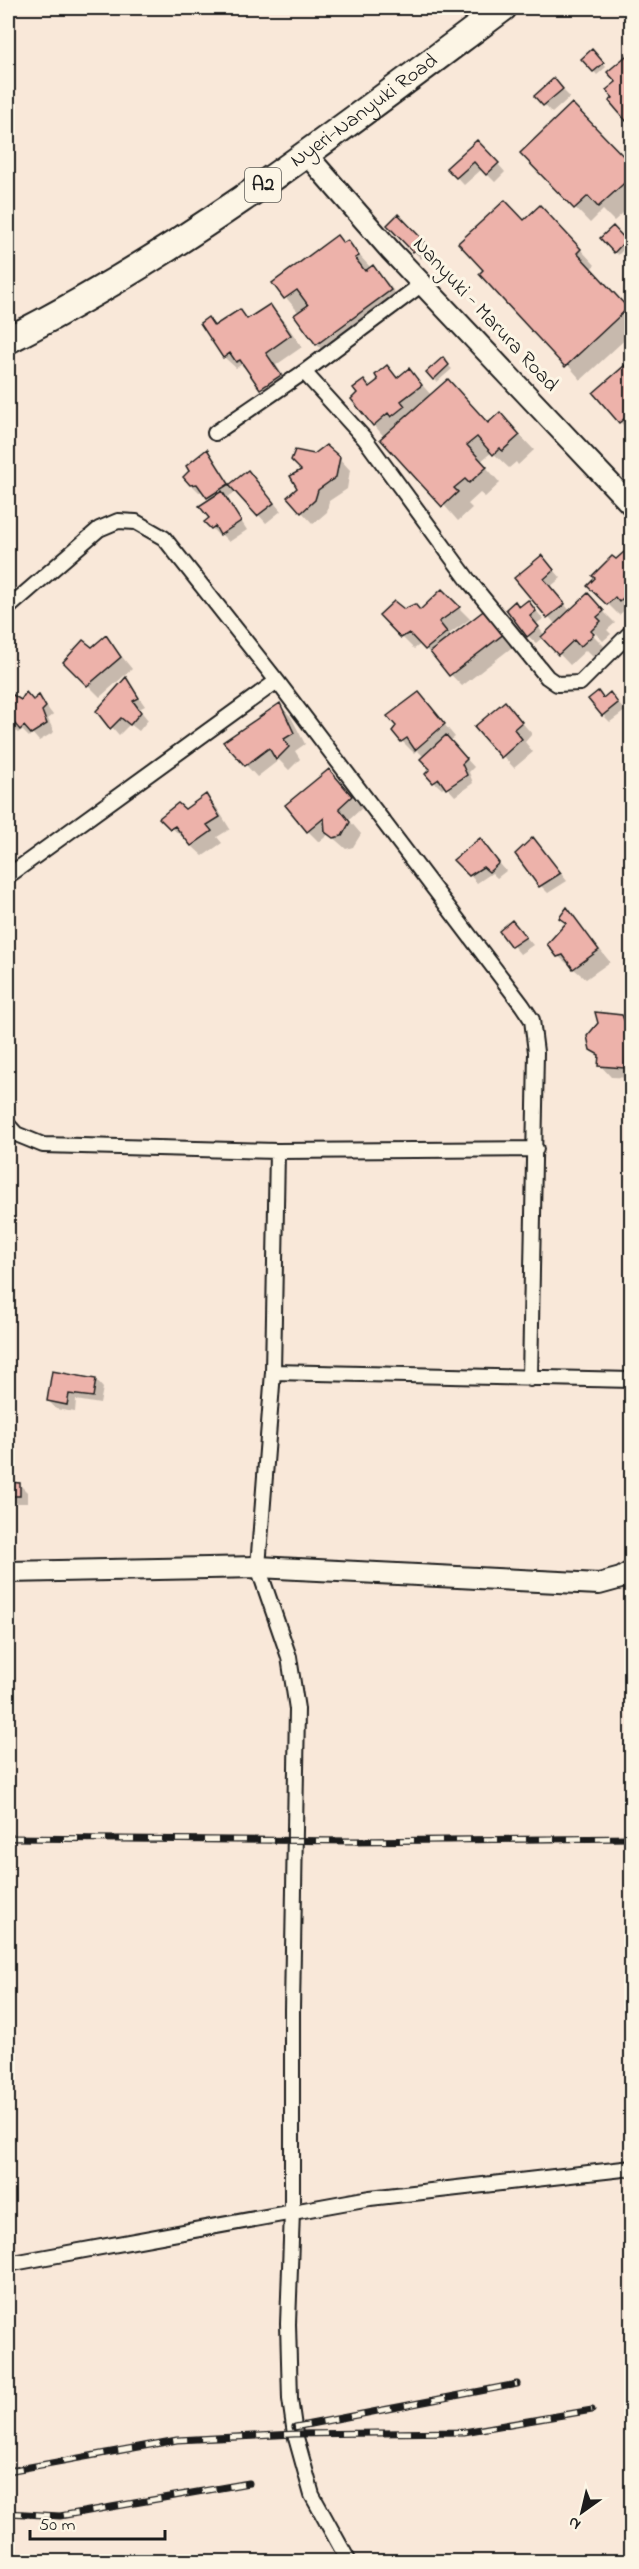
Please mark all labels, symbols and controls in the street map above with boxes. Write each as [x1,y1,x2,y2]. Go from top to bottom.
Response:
street label: Nyeri-Nanyuki Road [284,47,445,176]
road number: A2 [245,168,281,202]
street label: Nanyuki - Marura Road [404,231,565,401]
north arrow [552,2482,612,2542]
scale bar [30,2503,165,2541]
text: N [563,2510,586,2536]
text: 50 m [39,2513,76,2539]

